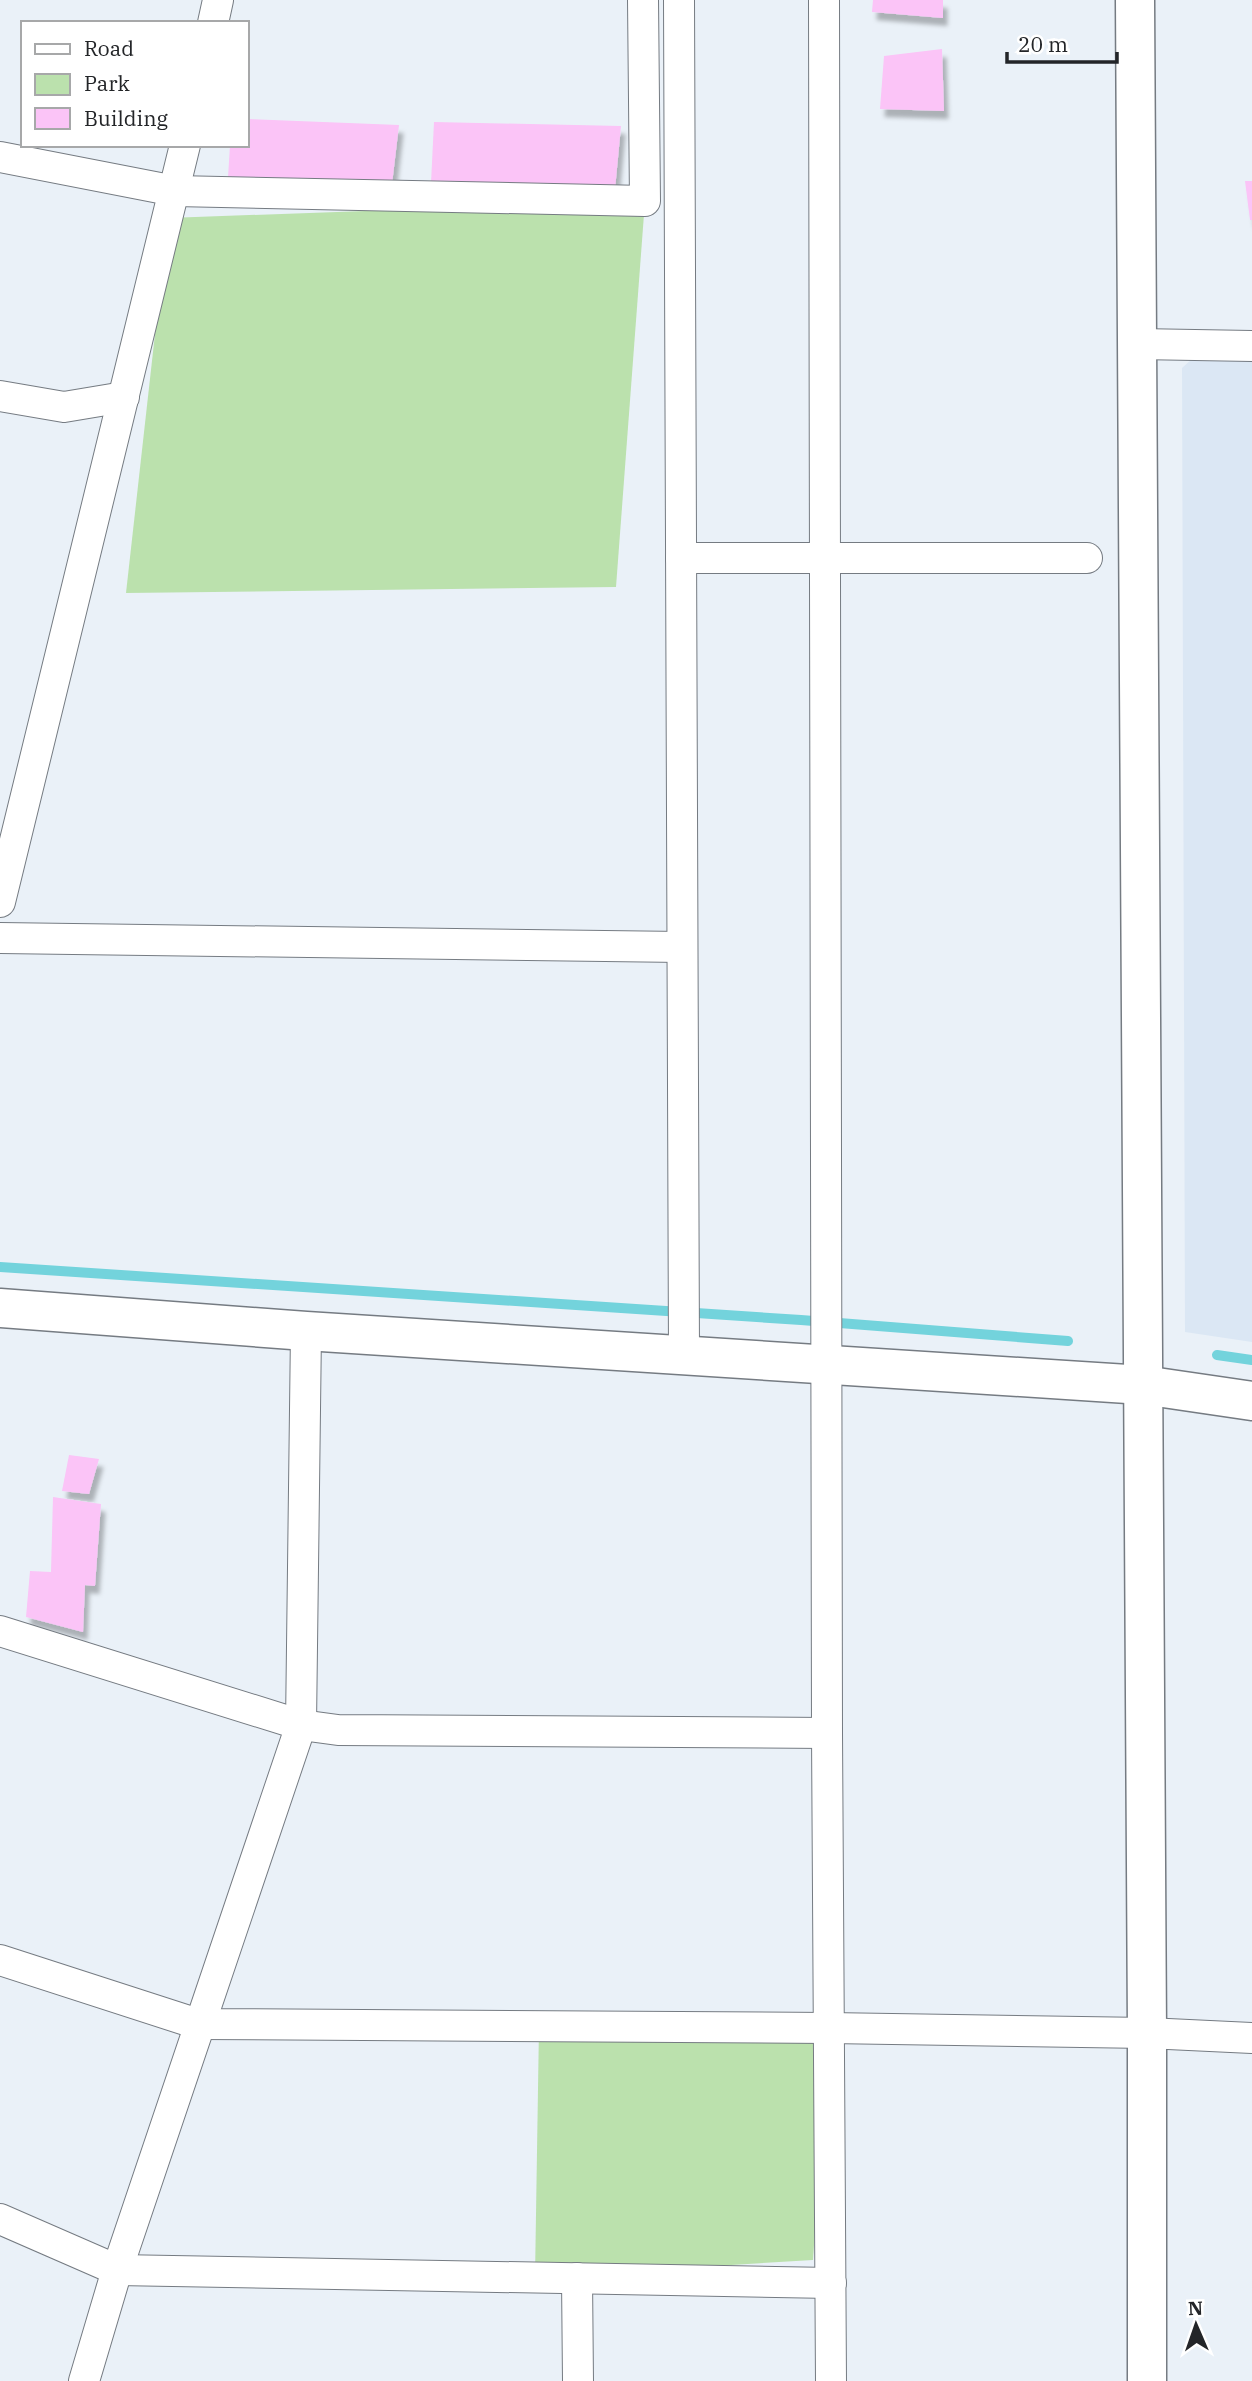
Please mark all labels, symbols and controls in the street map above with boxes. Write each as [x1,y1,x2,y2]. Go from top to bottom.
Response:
legend [21,21,248,147]
scale bar [1007,21,1117,65]
text: 20 m [1018,30,1068,58]
text: Road [84,34,134,62]
text: Park [84,69,131,97]
text: Building [84,104,169,132]
north arrow [1161,2290,1231,2360]
text: N [1187,2296,1203,2320]

